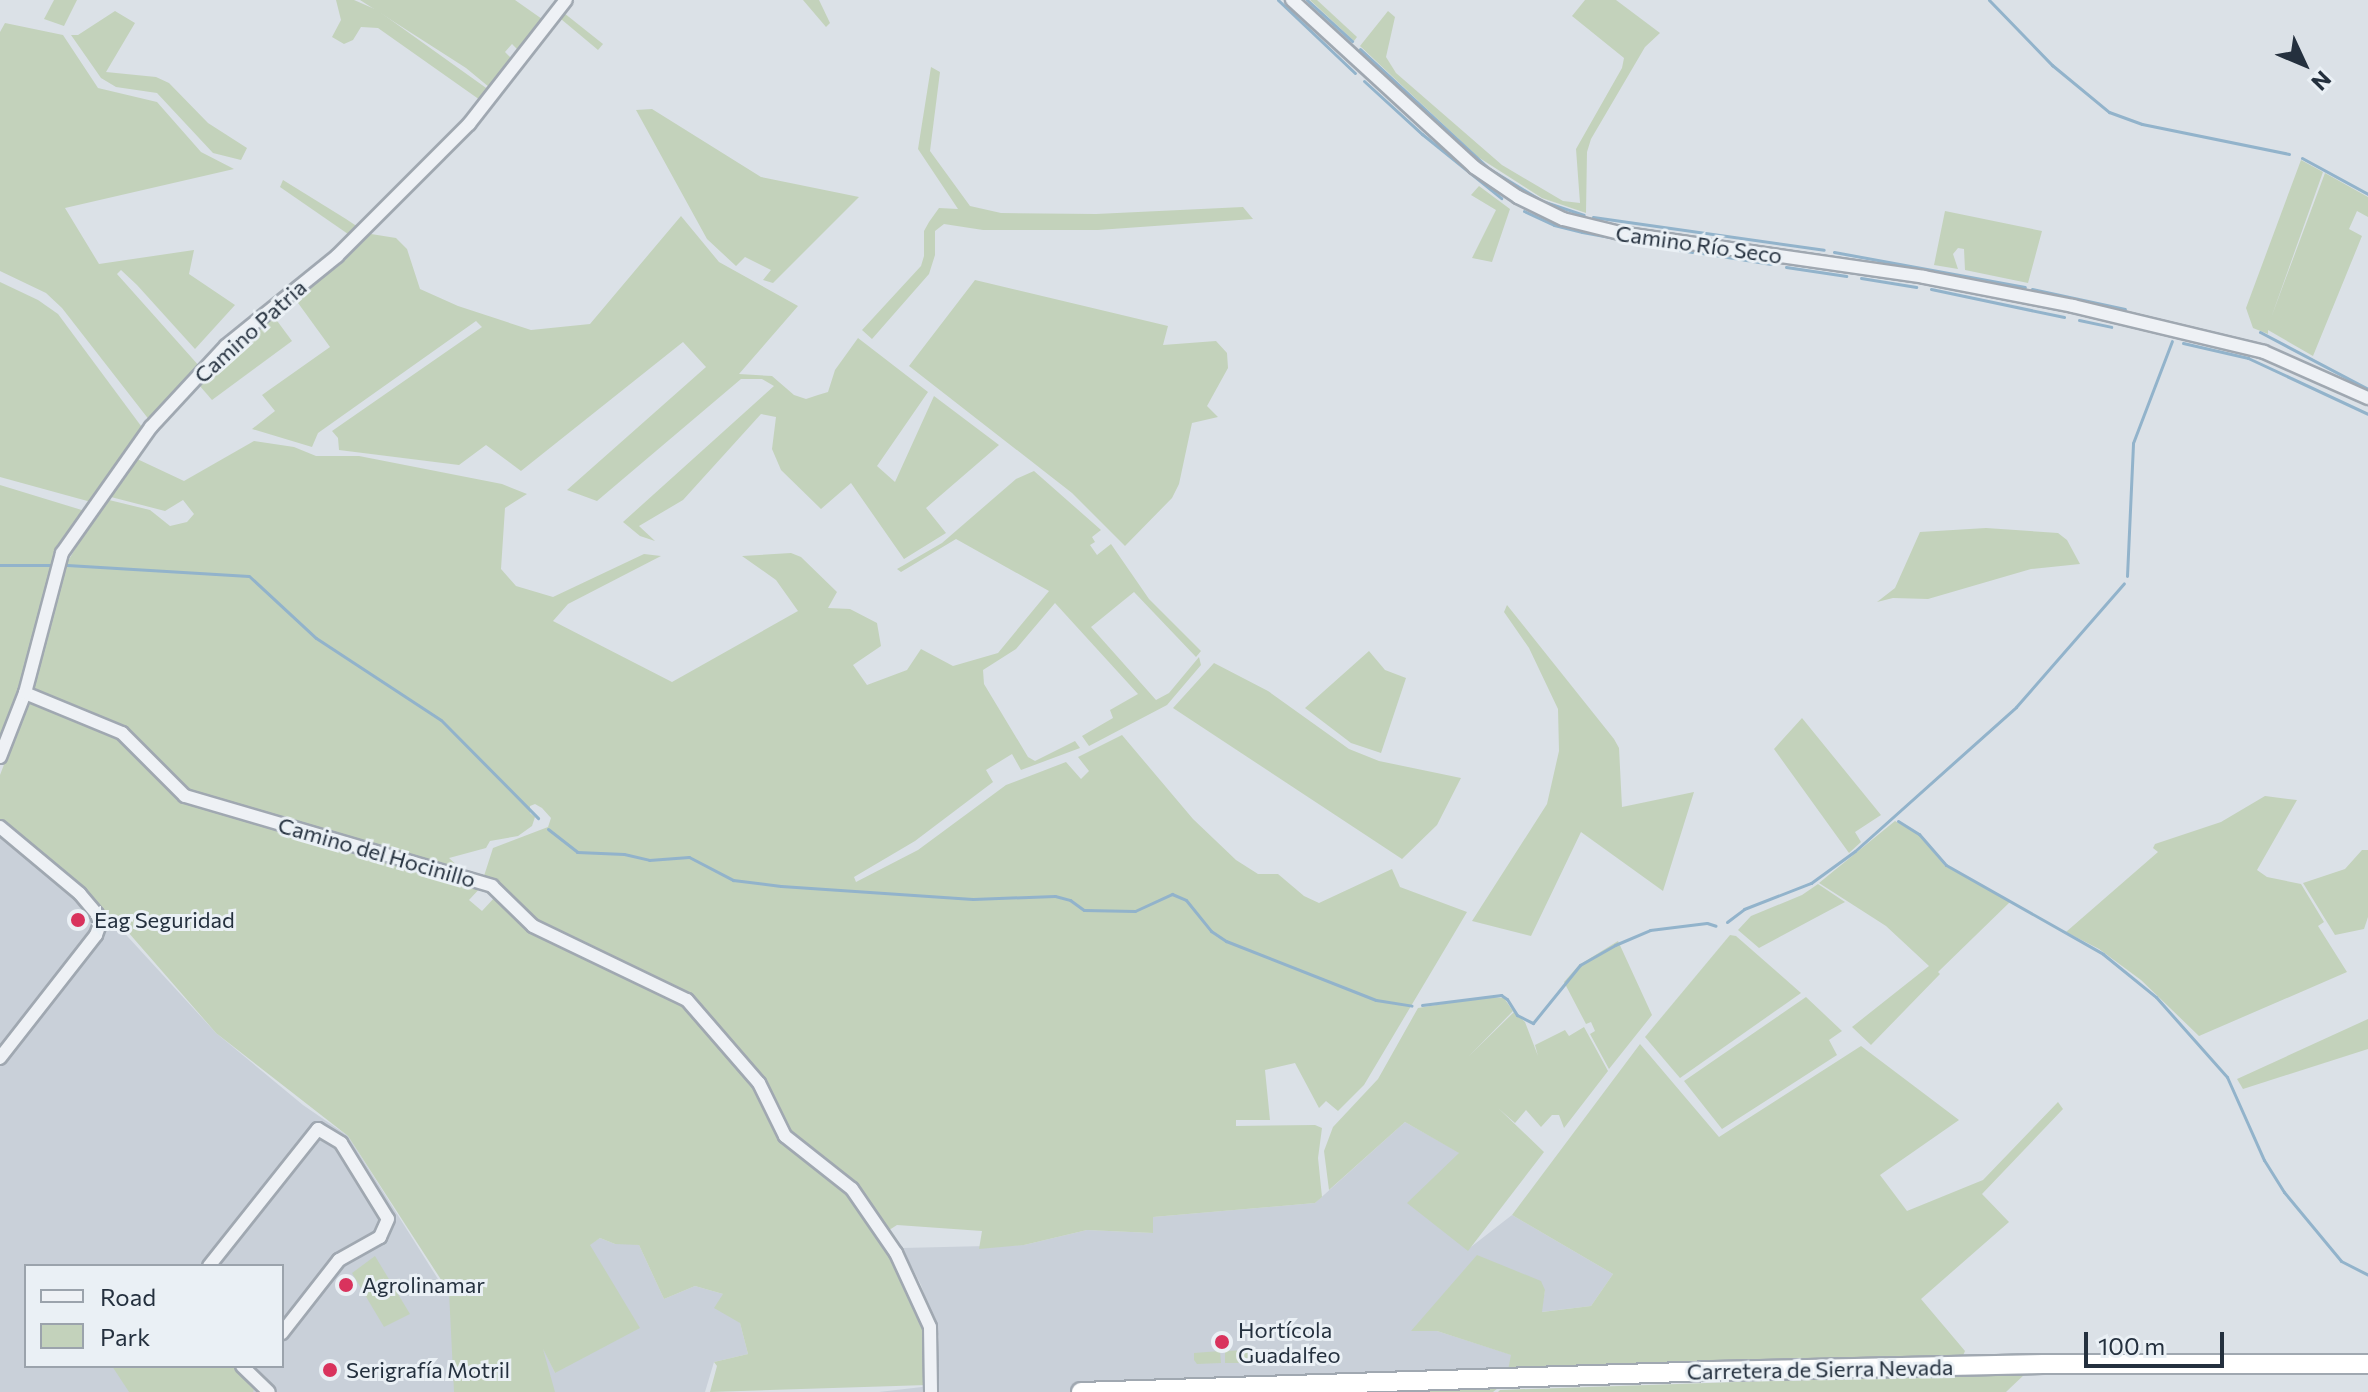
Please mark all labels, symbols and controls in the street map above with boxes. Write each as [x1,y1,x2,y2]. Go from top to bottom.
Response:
north arrow [2264,24,2344,104]
text: N [2306,66,2337,96]
street label: Camino Río Seco [1614,219,1784,269]
street label: Camino Patria [189,274,311,388]
street label: Camino del Hocinillo [275,811,479,893]
place label: Eag Seguridad [94,907,235,933]
marker: Eag Seguridad [69,911,87,929]
legend [24,1264,284,1368]
place label: Agrolinamar [362,1272,485,1298]
marker: Agrolinamar [337,1276,355,1294]
text: Road [100,1282,156,1311]
place label: Hortícola Guadalfeo [1238,1316,1341,1368]
scale bar [2088,1316,2228,1366]
text: Park [100,1322,150,1351]
text: 100 m [2098,1331,2165,1360]
marker: Hortícola Guadalfeo [1213,1333,1231,1351]
street label: Carretera de Sierra Nevada [1687,1353,1953,1385]
place label: Serigrafía Motril [346,1357,510,1383]
marker: Serigrafía Motril [321,1361,339,1379]

